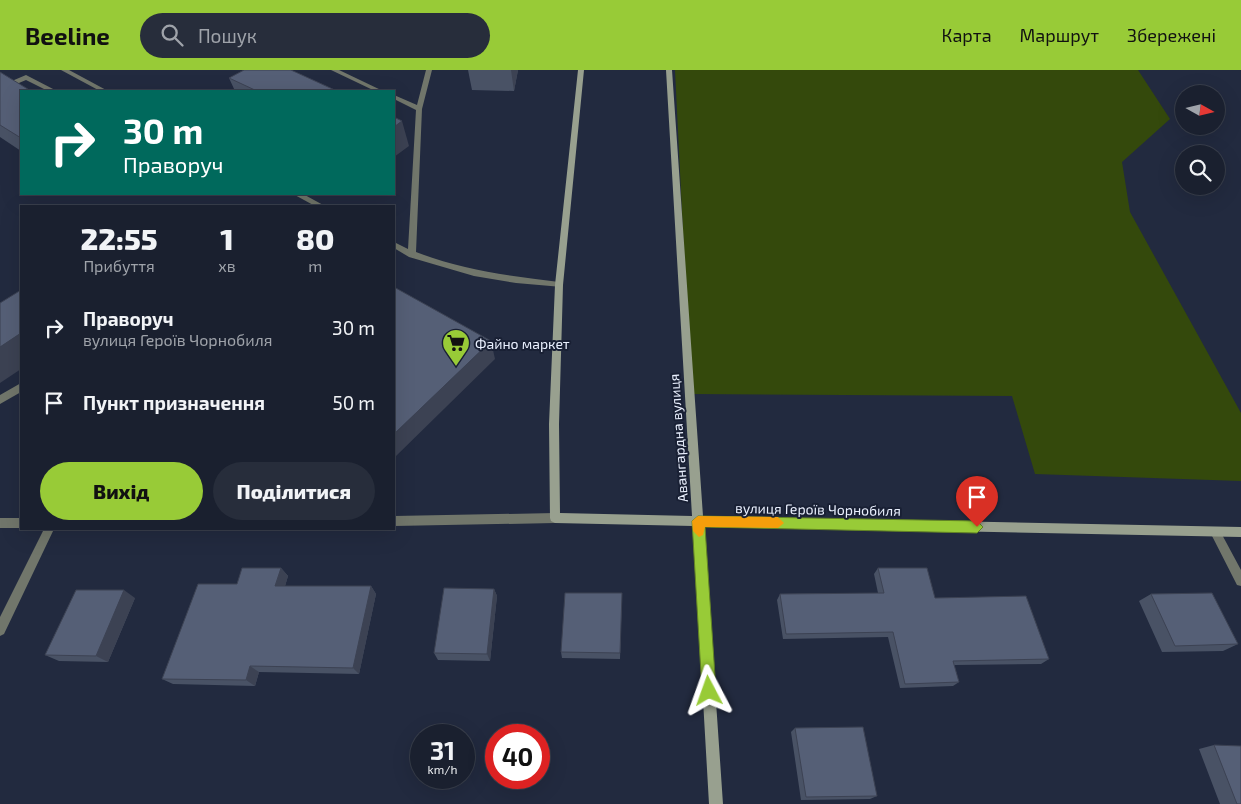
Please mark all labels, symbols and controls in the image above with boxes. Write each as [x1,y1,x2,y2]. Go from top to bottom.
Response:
search box [140,13,490,58]
text: Beeline [25,21,110,50]
icon: search [158,21,186,49]
text: Пошук [198,24,257,47]
text: Карта [942,24,992,46]
text: Маршрут [1020,24,1099,46]
text: Збережені [1127,24,1216,46]
north arrow [1175,85,1225,135]
map controls [1175,85,1225,195]
text: 30 m [123,109,203,151]
icon: right [40,110,105,175]
button: search [1175,145,1225,195]
text: Праворуч [123,151,224,177]
text: 22:55 [81,220,158,256]
text: 1 [220,220,234,256]
text: 80 [296,220,334,256]
text: Прибуття [83,256,155,275]
text: хв [218,256,236,275]
text: m [308,256,322,275]
text: Праворуч [83,307,174,330]
icon: right [40,314,68,342]
text: 30 m [332,316,375,339]
supermarket icon: Файно маркет [441,328,471,367]
text: вулиця Героїв Чорнобиля [83,330,272,349]
place label: Файно маркет [475,335,570,352]
street label: Авангардна вулиця [665,373,691,503]
icon: arrive [40,389,68,417]
text: Пункт призначення [83,391,265,414]
text: 50 m [332,391,375,414]
button: Вихід [40,462,203,520]
button: Поділитися [213,462,375,520]
pin [956,476,998,527]
icon: arrive [963,483,991,511]
street label: вулиця Героїв Чорнобиля [735,499,901,519]
position arrow [682,664,734,716]
speed limit sign: 40 [485,724,550,789]
text: 31 [430,735,455,765]
text: km/h [428,762,457,776]

